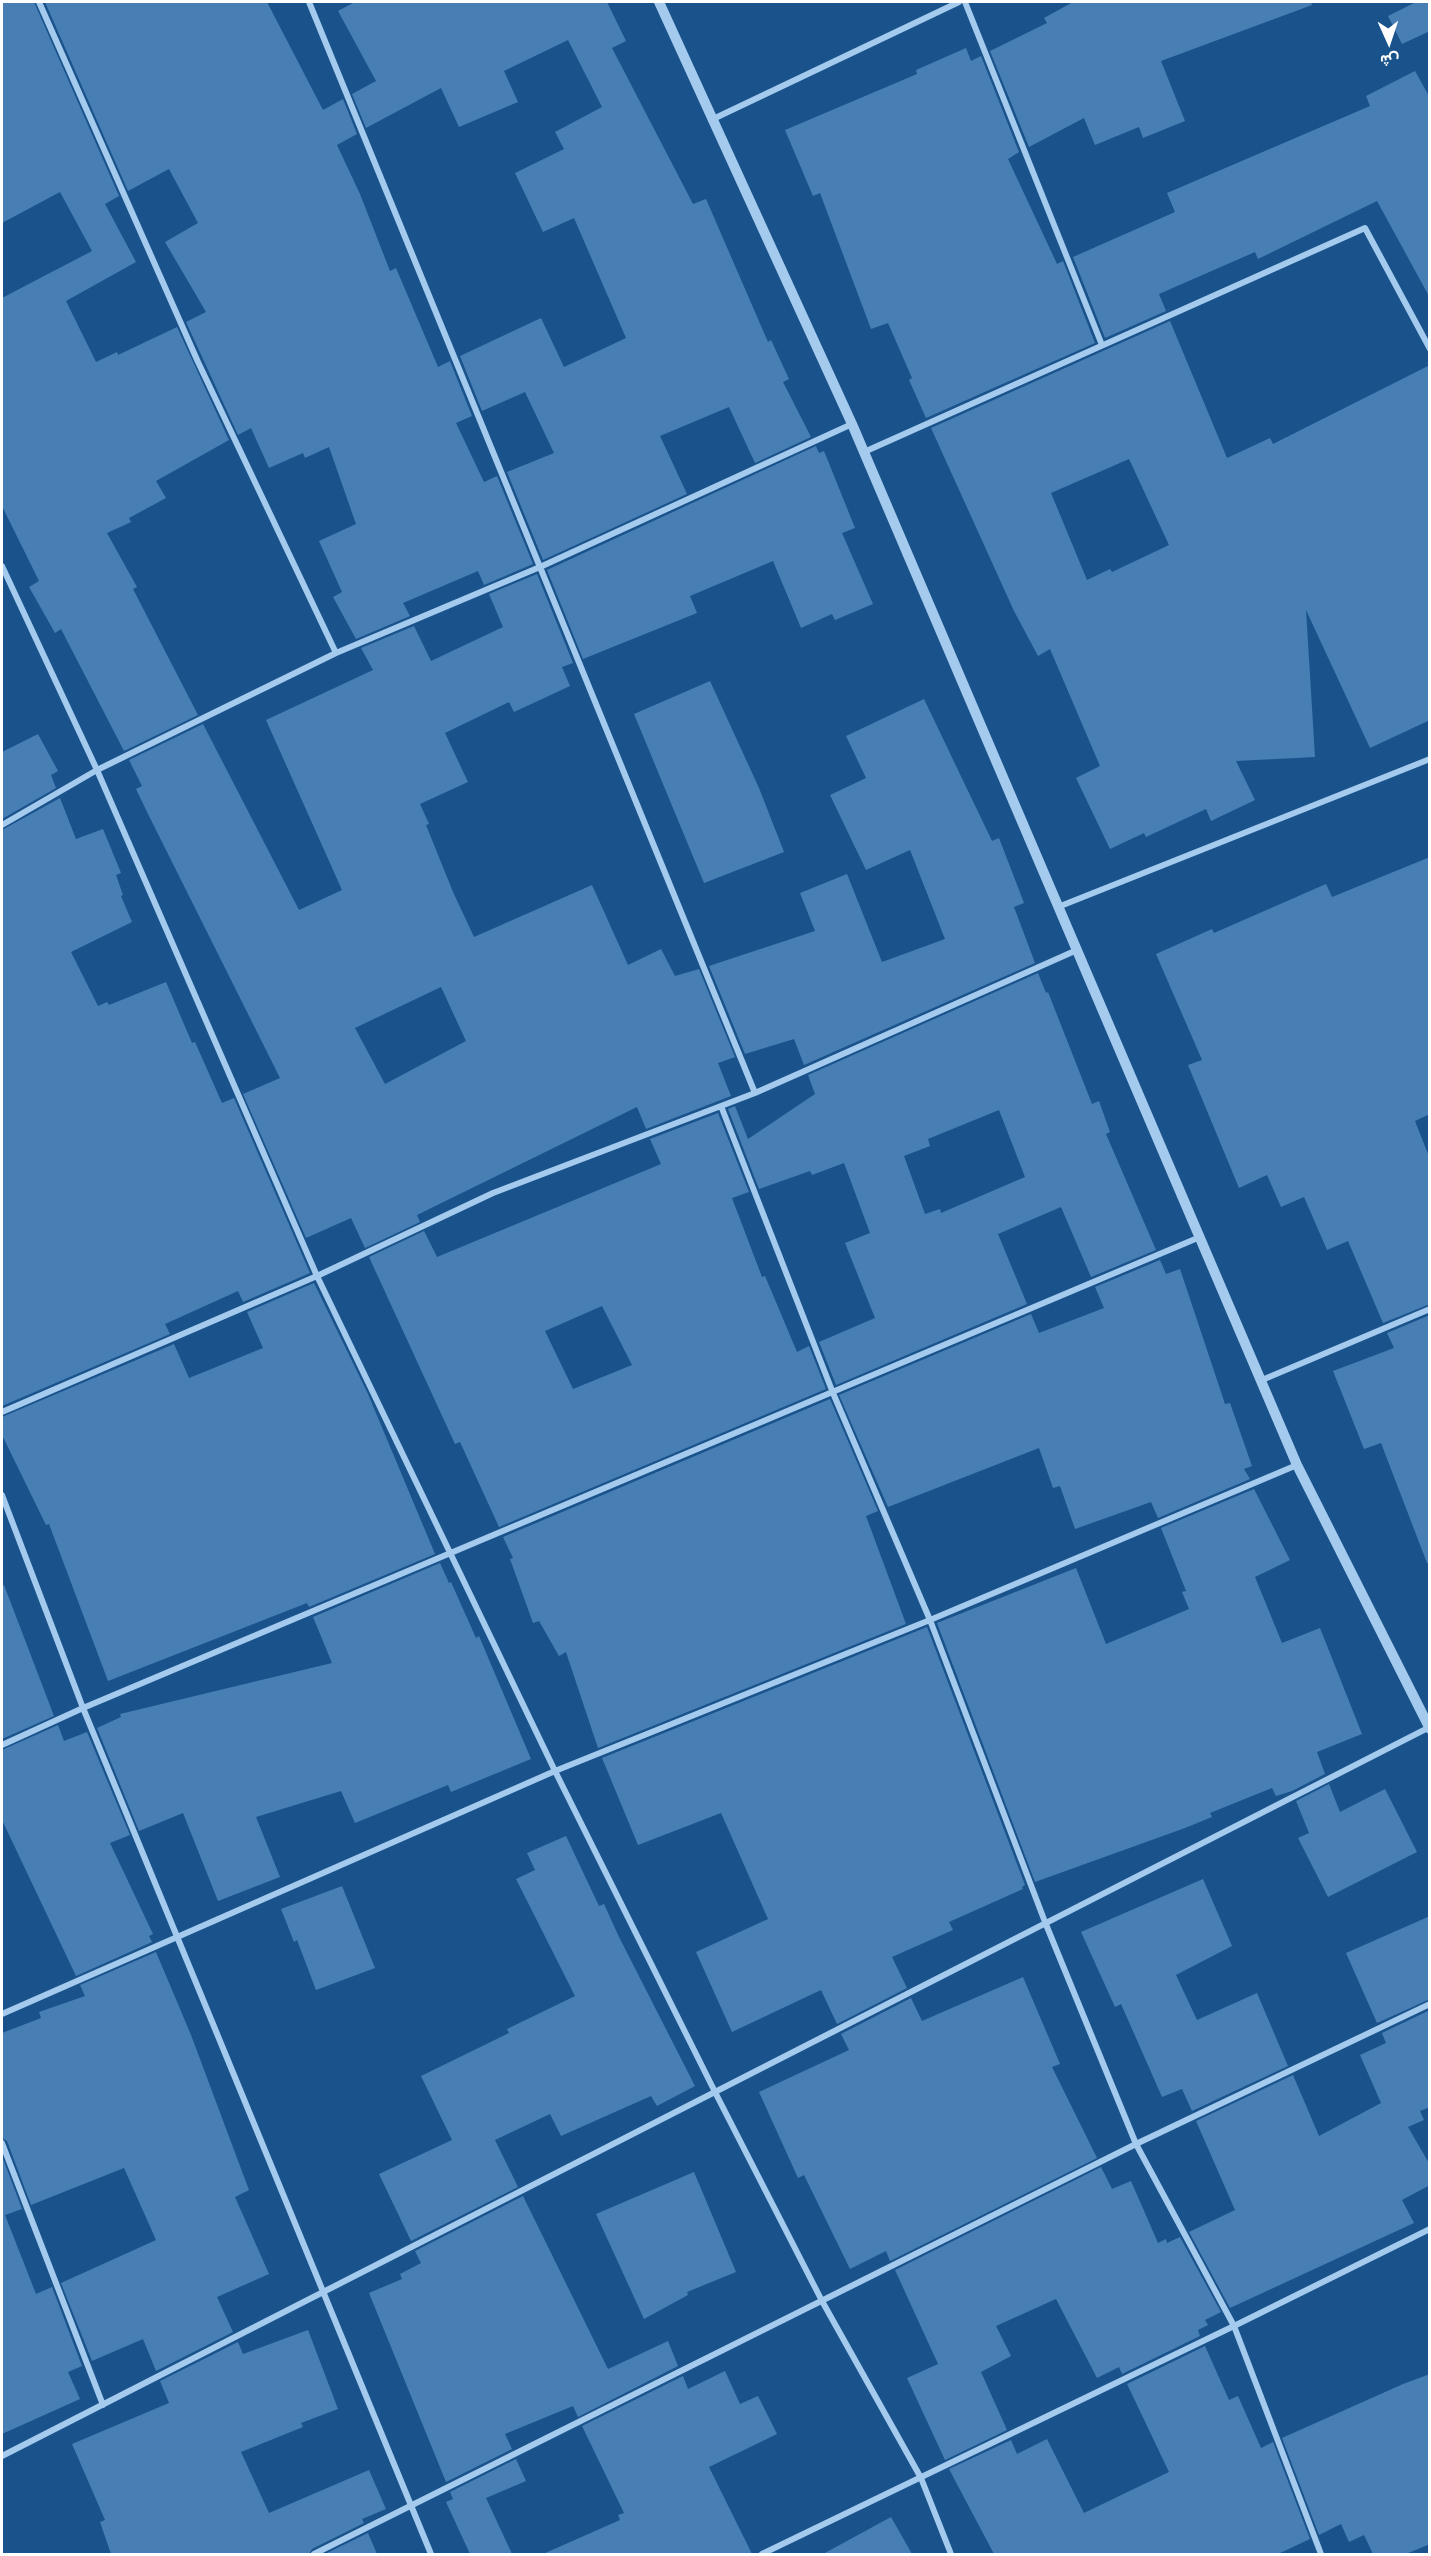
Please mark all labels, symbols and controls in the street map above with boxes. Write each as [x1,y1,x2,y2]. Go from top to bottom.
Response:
north arrow [1359,12,1419,72]
text: ش [1380,51,1400,69]

